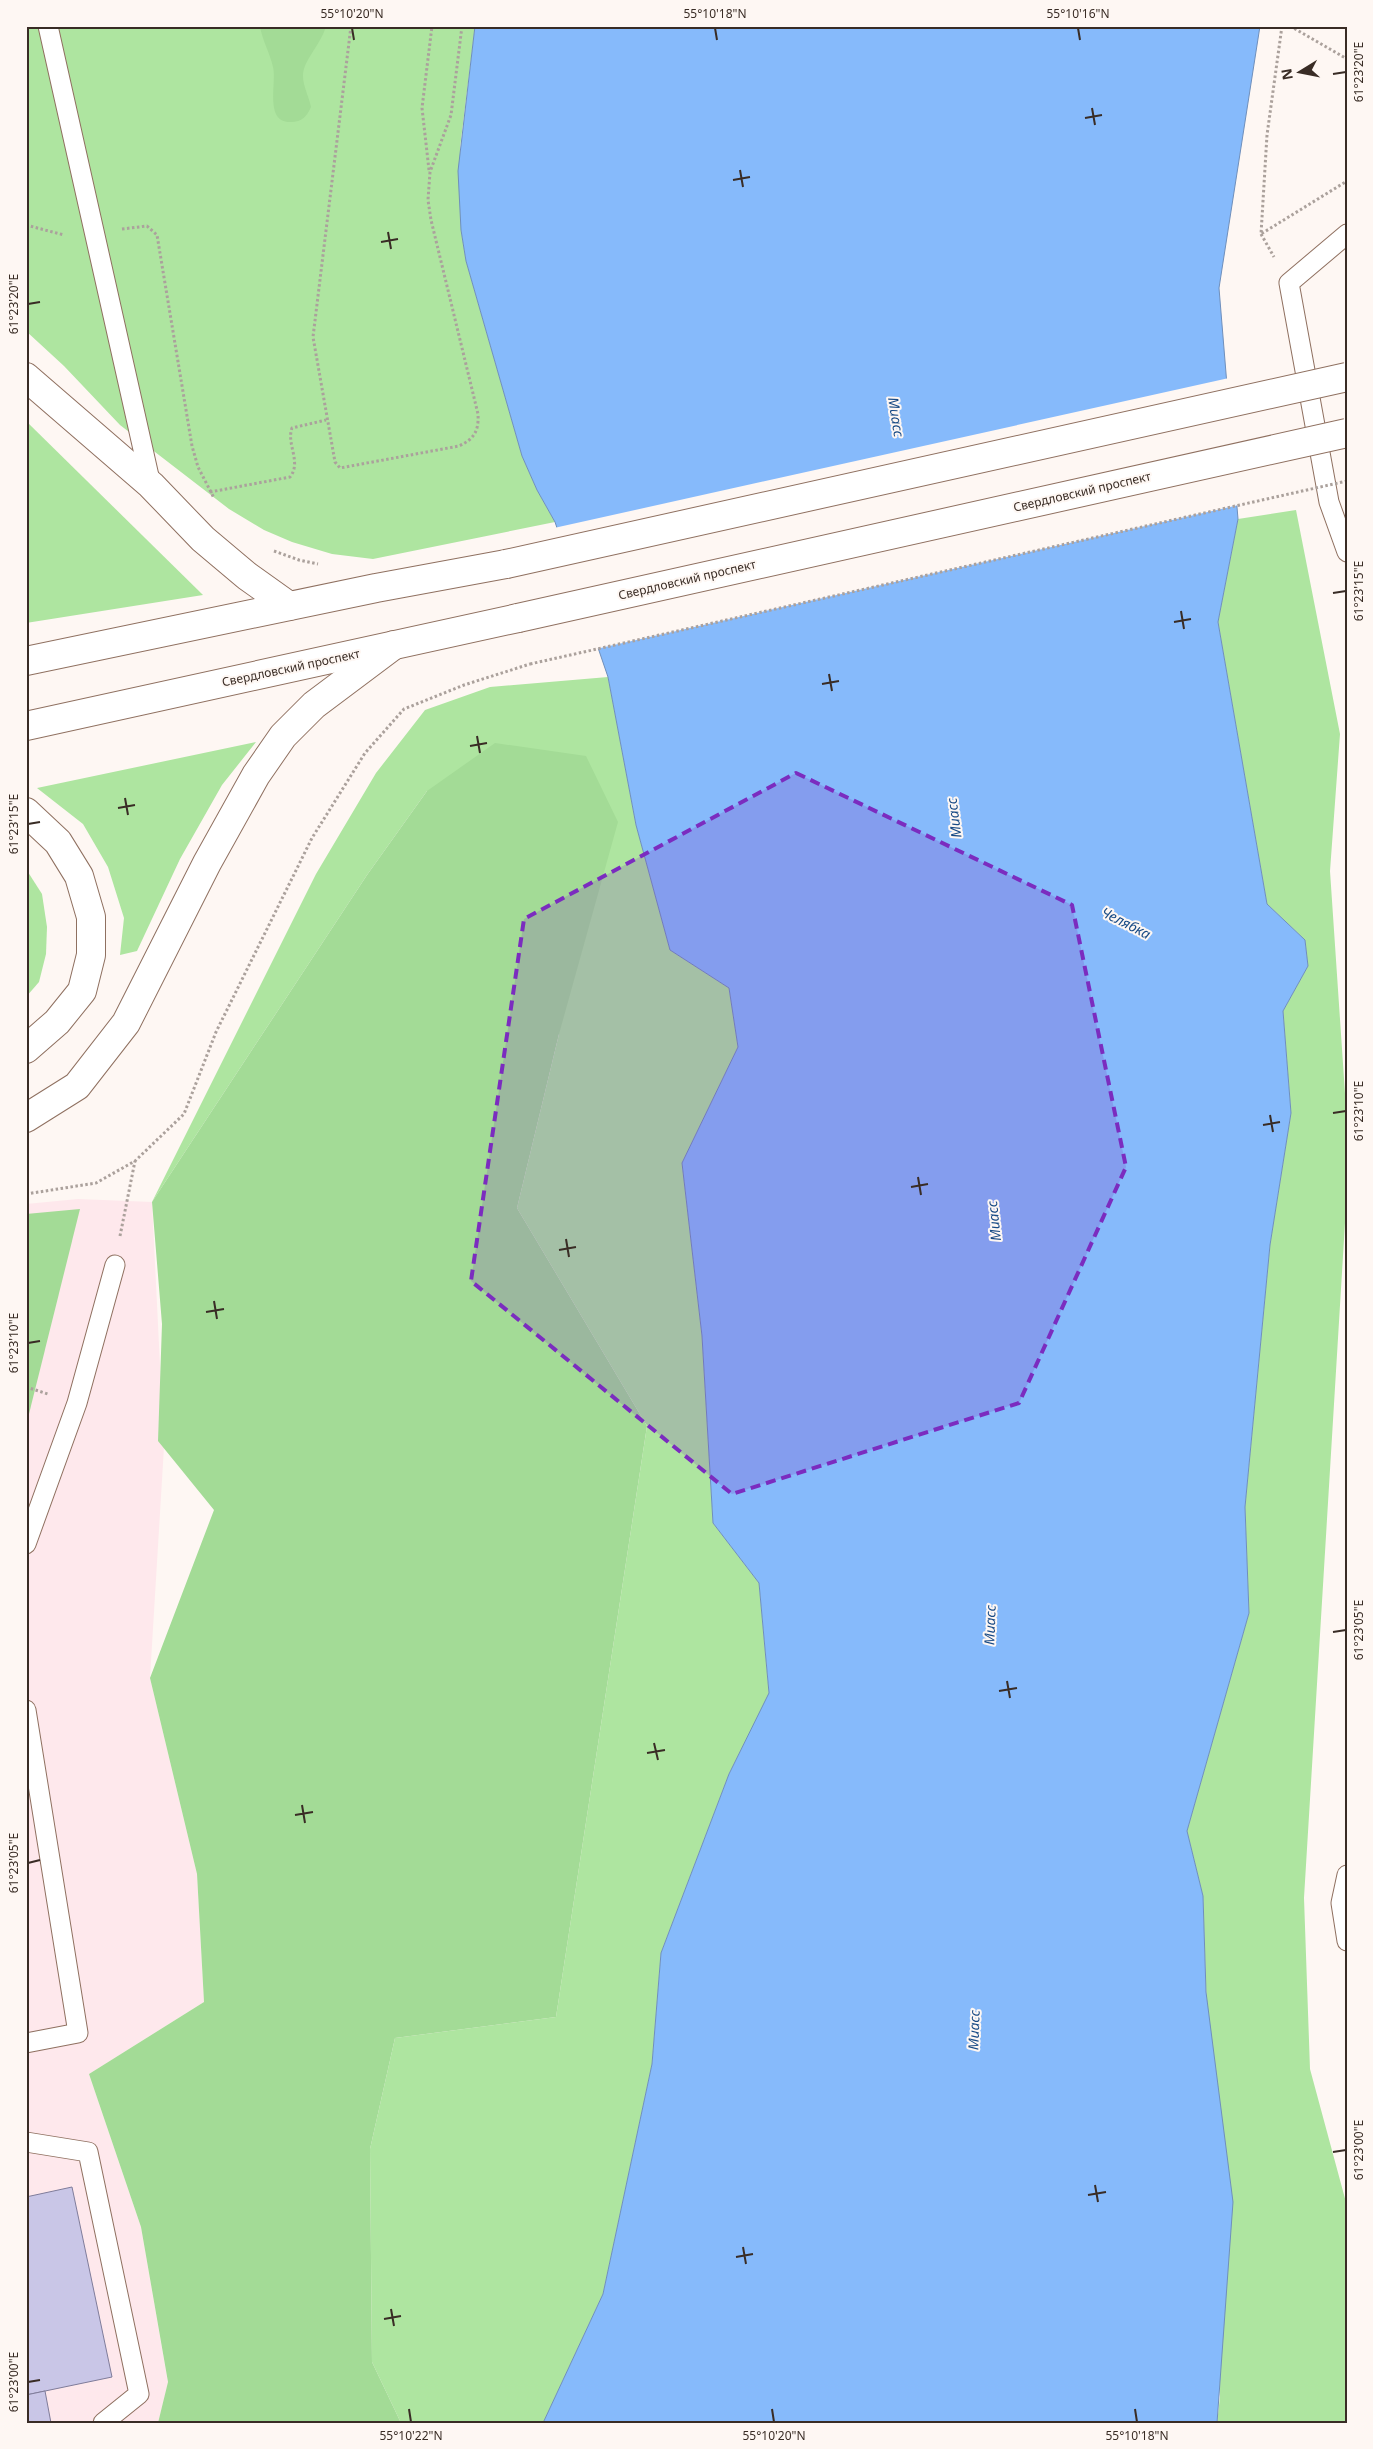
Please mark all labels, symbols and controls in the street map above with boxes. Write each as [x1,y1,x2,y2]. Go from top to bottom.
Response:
text: 55°10'20"N [320,5,384,22]
text: 55°10'18"N [683,5,747,22]
text: 55°10'16"N [1046,5,1110,22]
text: 61°23'20"E [1350,42,1367,102]
north arrow [1276,48,1326,98]
text: N [1276,67,1297,82]
text: 61°23'20"E [5,274,22,334]
water label: Миасс [884,396,909,439]
street label: Свердловский проспект [1012,467,1153,516]
street label: Свердловский проспект [617,555,758,604]
text: 61°23'15"E [1350,561,1367,621]
street label: Свердловский проспект [220,645,362,690]
text: 61°23'15"E [5,794,22,854]
water label: Миасс [942,796,965,839]
water label: Челябка [1098,902,1154,943]
text: 61°23'10"E [1350,1081,1367,1141]
water label: Миасс [982,1199,1005,1242]
text: 61°23'10"E [5,1313,22,1373]
text: 61°23'05"E [1350,1600,1367,1660]
water label: Миасс [979,1604,1000,1645]
text: 61°23'05"E [5,1833,22,1893]
water label: Миасс [963,2009,984,2050]
text: 61°23'00"E [1350,2120,1367,2180]
text: 61°23'00"E [5,2352,22,2412]
text: 55°10'22"N [379,2427,443,2444]
text: 55°10'20"N [742,2427,806,2444]
text: 55°10'18"N [1105,2427,1169,2444]

